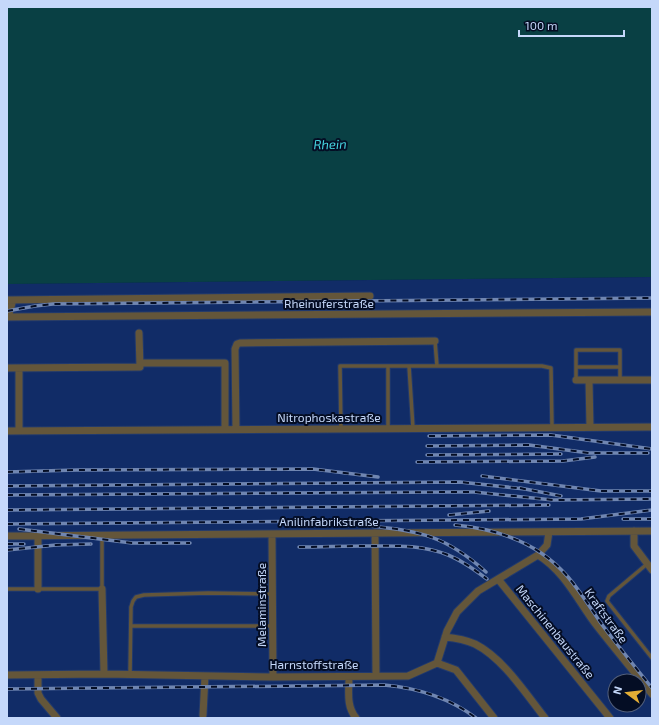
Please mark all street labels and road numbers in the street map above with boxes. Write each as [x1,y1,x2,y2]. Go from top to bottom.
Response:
street label: Rheinuferstraße [284,296,374,310]
street label: Nitrophoskastraße [277,410,381,424]
street label: Anilinfabrikstraße [279,514,379,528]
street label: Melaminstraße [254,563,268,647]
street label: Maschinenbaustraße [514,582,598,681]
street label: Kraftstraße [582,585,631,646]
street label: Harnstoffstraße [269,657,359,671]

